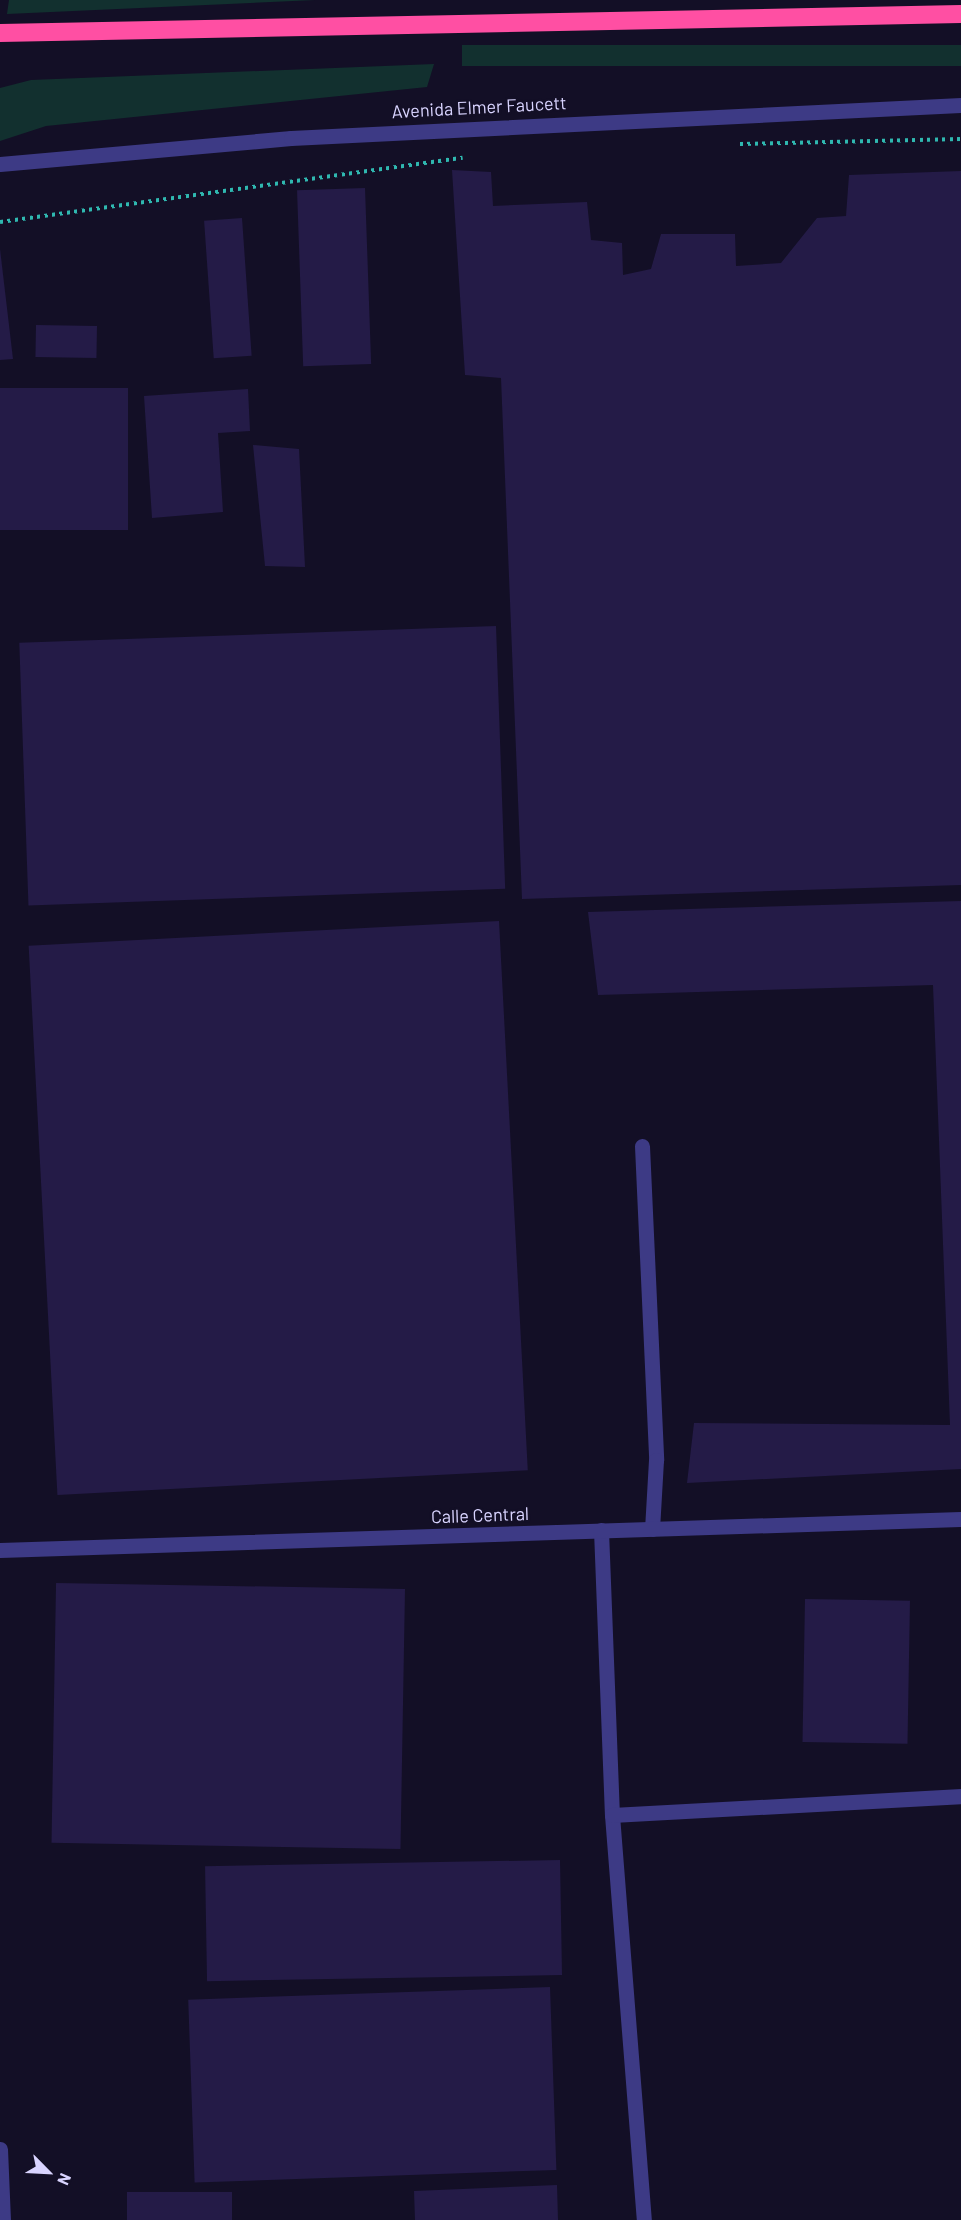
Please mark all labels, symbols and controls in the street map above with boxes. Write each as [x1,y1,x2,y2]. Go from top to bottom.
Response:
street label: Avenida Elmer Faucett [391,92,567,122]
street label: Calle Central [431,1502,529,1528]
north arrow [18,2142,78,2202]
text: N [54,2171,76,2188]

